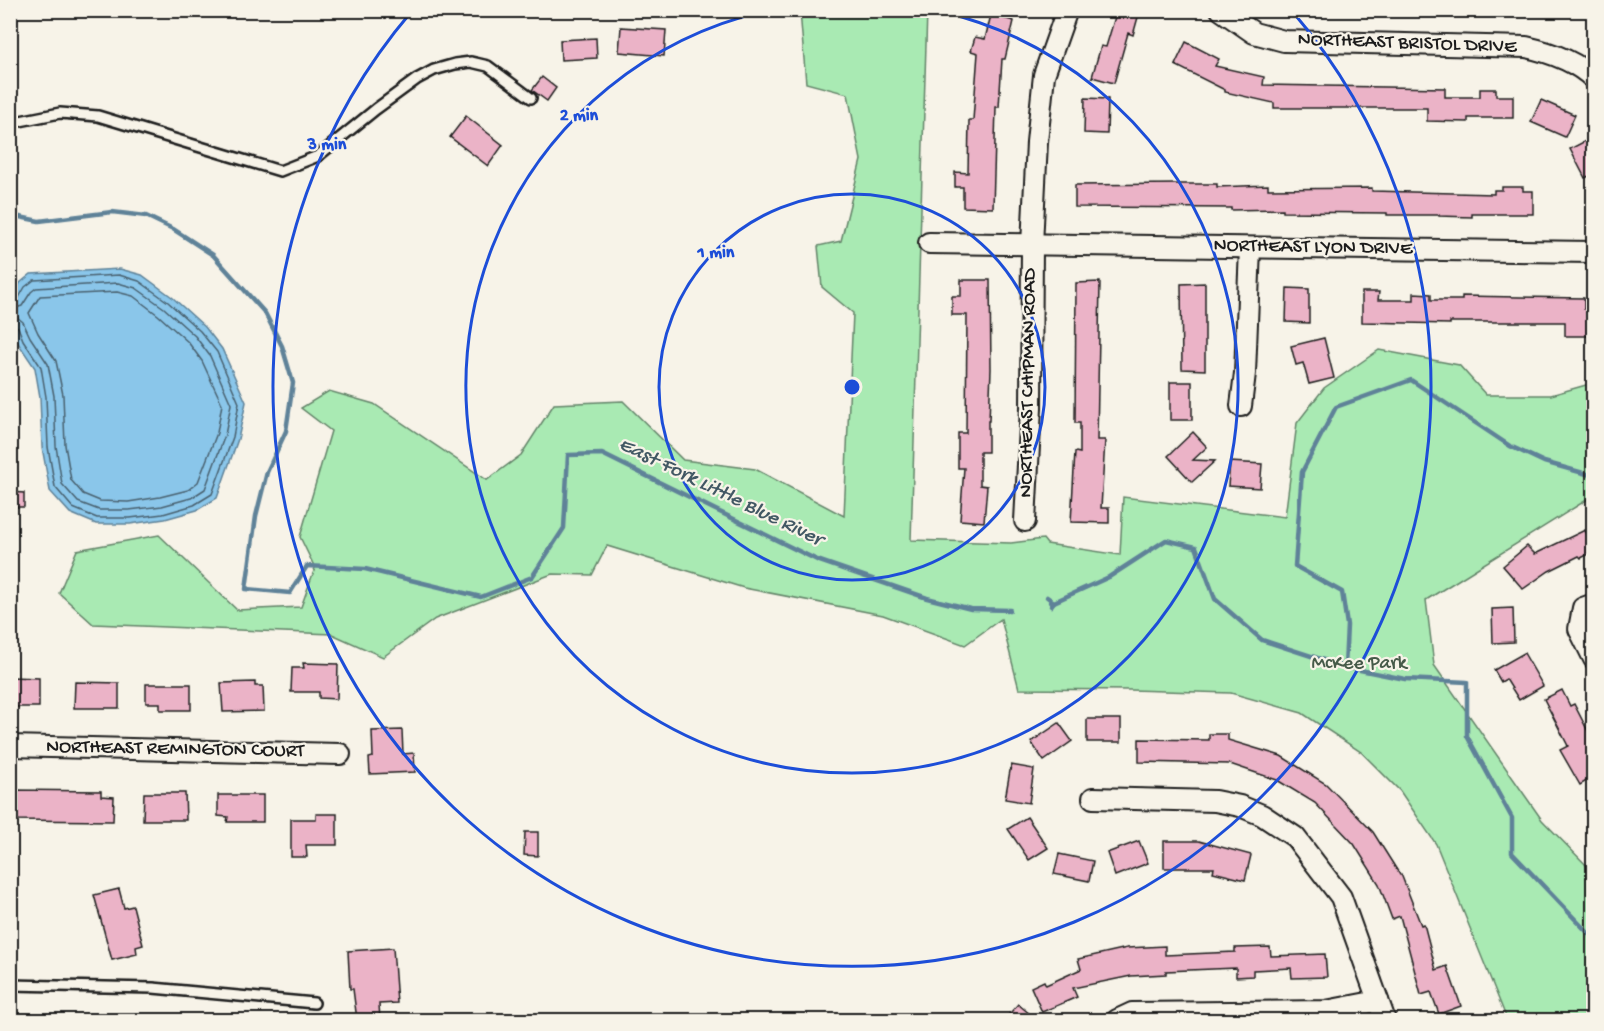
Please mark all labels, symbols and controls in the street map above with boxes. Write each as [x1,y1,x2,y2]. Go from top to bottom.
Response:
street label: NORTHEAST BRISTOL DRIVE [1297,29,1518,59]
text: 2 min [560,106,599,127]
text: 3 min [307,135,347,156]
street label: NORTHEAST LYON DRIVE [1213,235,1414,261]
text: 1 min [697,243,735,264]
street label: NORTHEAST CHIPMAN ROAD [1015,267,1043,498]
centre of rings [842,377,862,397]
water label: East Fork Little Blue River [614,433,830,555]
park label: McKee Park [1311,653,1409,676]
street label: NORTHEAST REMINGTON COURT [46,736,306,764]

